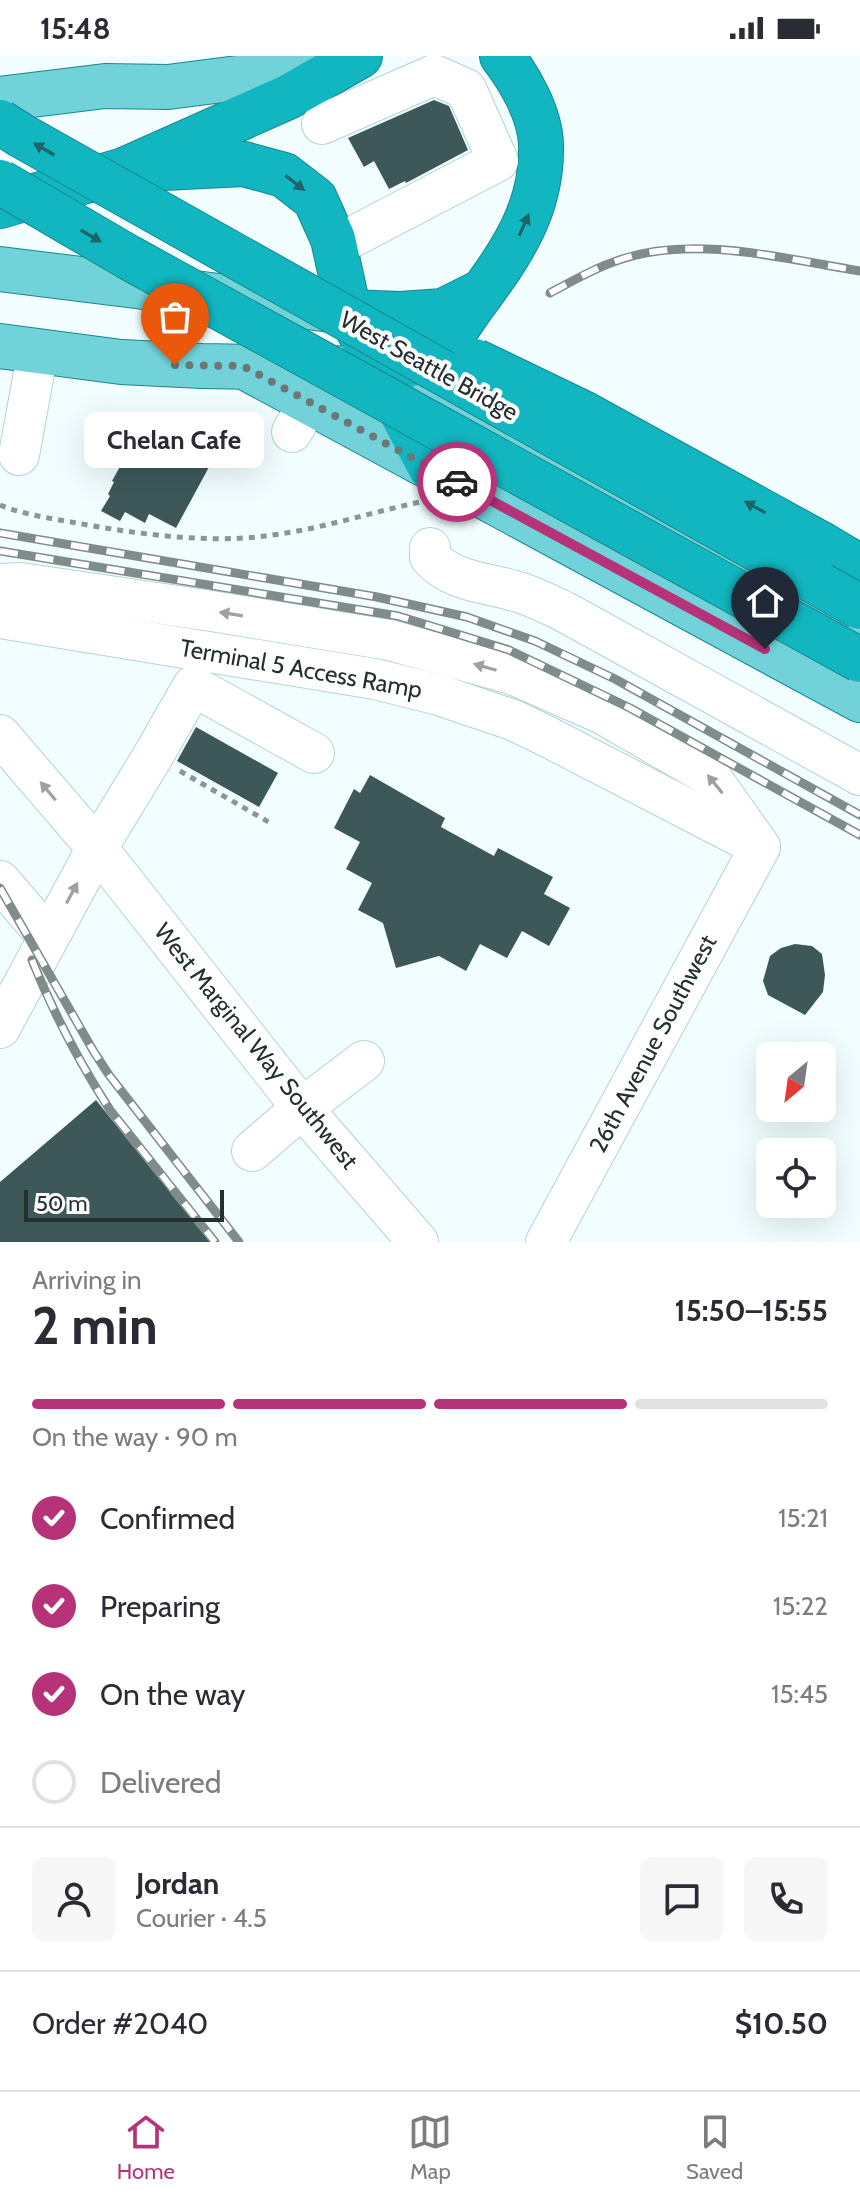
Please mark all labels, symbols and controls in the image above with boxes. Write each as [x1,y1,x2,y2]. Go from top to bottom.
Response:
text: 15:48 [40,10,111,47]
one-way arrow [33,142,55,156]
one-way arrow [285,175,305,191]
one-way arrow [517,213,531,237]
one-way arrow [80,229,102,243]
pin [141,283,209,365]
icon: bag [153,295,197,339]
street label: West Seattle Bridge [335,305,523,426]
callout: Chelan Cafe [85,413,265,469]
text: Chelan Cafe [107,424,241,456]
courier [417,442,497,522]
icon: car [435,460,479,504]
one-way arrow [743,501,766,514]
pin [731,567,799,649]
icon: home [743,579,787,623]
one-way arrow [218,607,243,620]
street label: Terminal 5 Access Ramp [178,633,424,704]
one-way arrow [473,660,498,672]
one-way arrow [707,774,724,794]
one-way arrow [40,782,57,802]
one-way arrow [66,881,79,904]
street label: West Marginal Way Southwest [148,917,365,1174]
street label: 26th Avenue Southwest [583,930,722,1158]
north arrow [756,1042,836,1122]
map controls [756,1042,836,1218]
button: locate [756,1138,836,1218]
scale bar [24,1186,224,1222]
text: 50 m [36,1190,88,1217]
text: Arriving in [32,1264,142,1296]
text: 15:50–15:55 [675,1292,828,1329]
text: 2 min [32,1294,158,1357]
text: On the way · 90 m [32,1421,238,1453]
icon: check [32,1496,76,1540]
text: Confirmed [100,1500,235,1537]
text: 15:21 [778,1502,828,1534]
icon: check [32,1584,76,1628]
text: Preparing [100,1588,220,1625]
text: 15:22 [773,1590,828,1622]
icon: check [32,1672,76,1716]
text: On the way [100,1676,245,1713]
text: 15:45 [771,1678,828,1710]
text: Delivered [100,1764,221,1801]
button: person [32,1857,116,1941]
button: chat [640,1857,724,1941]
button: phone [744,1857,828,1941]
text: Jordan [136,1865,219,1902]
text: Courier · 4.5 [136,1902,267,1934]
text: Order #2040 [32,2005,208,2042]
text: $10.50 [735,2005,828,2042]
tab: Home [117,2110,175,2185]
tab: Map [408,2110,452,2185]
tab: Saved [686,2110,743,2185]

